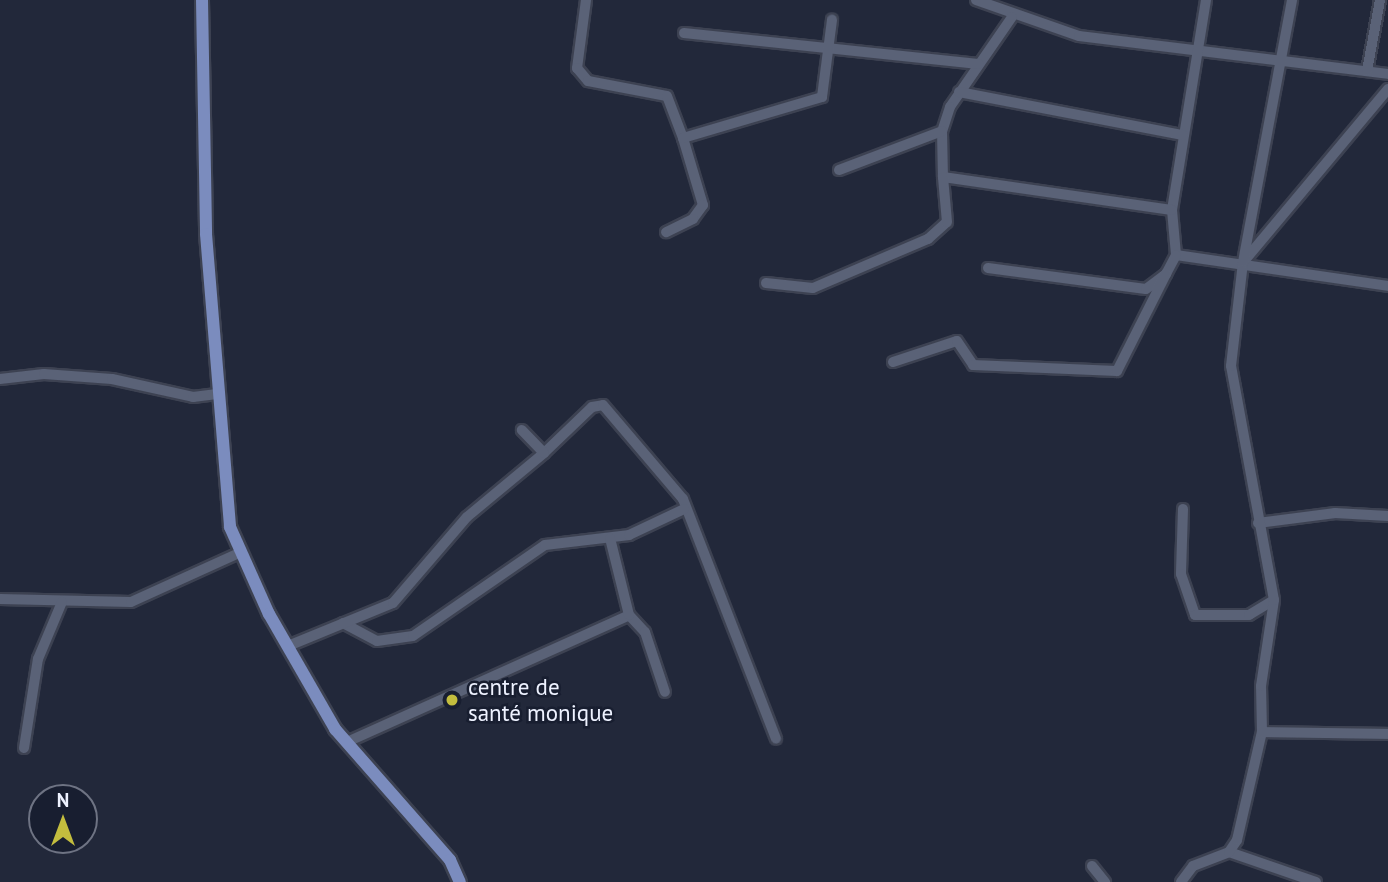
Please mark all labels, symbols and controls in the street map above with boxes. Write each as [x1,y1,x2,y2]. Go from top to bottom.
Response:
place label: centre de santé monique [468,673,613,727]
marker: centre de santé monique [442,690,462,710]
north arrow [28,784,98,854]
text: N [57,788,69,812]

